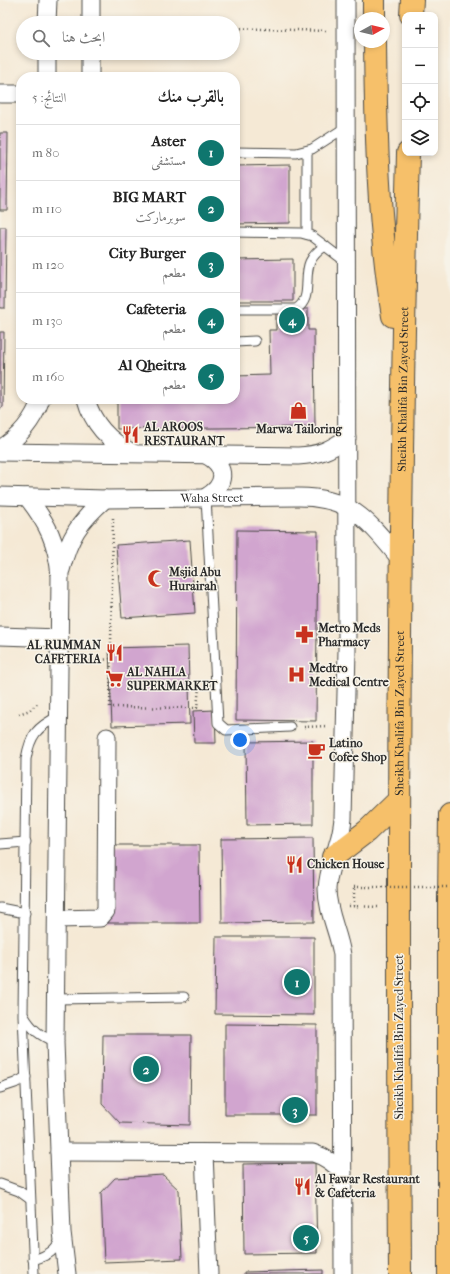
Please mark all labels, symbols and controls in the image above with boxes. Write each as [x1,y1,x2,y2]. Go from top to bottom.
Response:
north arrow [354,12,390,48]
map controls [402,12,438,156]
button: + [402,12,438,48]
search box [16,16,240,60]
icon: search [30,27,52,49]
text: ابحث هنا [62,28,105,46]
button: − [402,48,438,84]
button: locate [402,84,438,120]
text: بالقرب منك [158,86,224,106]
text: النتائج: 5 [32,90,66,105]
button: layers [402,120,438,156]
text: Aster [152,132,186,150]
text: 80 m [32,145,59,160]
text: 1 [209,145,213,160]
text: مستشفى [151,153,186,168]
text: BIG MART [113,188,186,206]
text: 110 m [32,201,62,216]
text: 2 [208,201,214,216]
text: سوبرماركت [136,209,186,224]
text: City Burger [109,244,186,262]
text: 120 m [32,257,64,272]
text: 3 [208,257,214,272]
text: مطعم [162,265,186,280]
text: Cafeteria [126,300,186,318]
pin: 4 [279,305,305,335]
street label: Sheikh Khalifa Bin Zayed Street [395,306,411,472]
text: 130 m [32,313,63,328]
text: 4 [207,313,215,328]
text: مطعم [162,321,186,336]
text: Al Qheitra [119,356,186,374]
text: 160 m [32,369,64,384]
text: 5 [208,369,214,384]
text: مطعم [162,377,186,392]
shop icon: Marwa Tailoring [289,400,309,420]
place label: AL AROOS RESTAURANT [143,420,225,448]
place label: Marwa Tailoring [255,422,343,437]
restaurant icon: AL AROOS RESTAURANT [121,424,141,444]
street label: Waha Street [179,491,244,505]
place label: Msjid Abu Hurairah [168,565,221,593]
mosque icon: Msjid Abu Hurairah [146,569,166,589]
place label: Metro Meds Pharmacy [317,621,381,650]
pharmacy icon: Metro Meds Pharmacy [295,625,315,645]
street label: Sheikh Khalifa Bin Zayed Street [392,630,407,796]
place label: AL RUMMAN CAFETERIA [26,638,102,666]
restaurant icon: AL RUMMAN CAFETERIA [104,642,124,662]
place label: Medtro Medical Centre [308,661,389,689]
place label: AL NAHLA SUPERMARKET [126,665,218,693]
hospital icon: Medtro Medical Centre [286,665,306,685]
supermarket icon: AL NAHLA SUPERMARKET [104,669,124,689]
your location [230,730,250,750]
place label: Latino Cofee Shop [329,736,387,765]
cafe icon: Latino Cofee Shop [306,740,326,760]
restaurant icon: Chicken House [284,854,304,874]
place label: Chicken House [307,857,385,871]
street label: Sheikh Khalifa Bin Zayed Street [392,954,406,1120]
pin: 1 [284,967,310,997]
pin: 2 [133,1054,159,1084]
pin: 3 [282,1095,308,1125]
place label: Al Fawar Restaurant & Cafeteria [314,1172,420,1200]
restaurant icon: Al Fawar Restaurant & Cafeteria [292,1176,312,1196]
pin: 5 [293,1223,319,1253]

